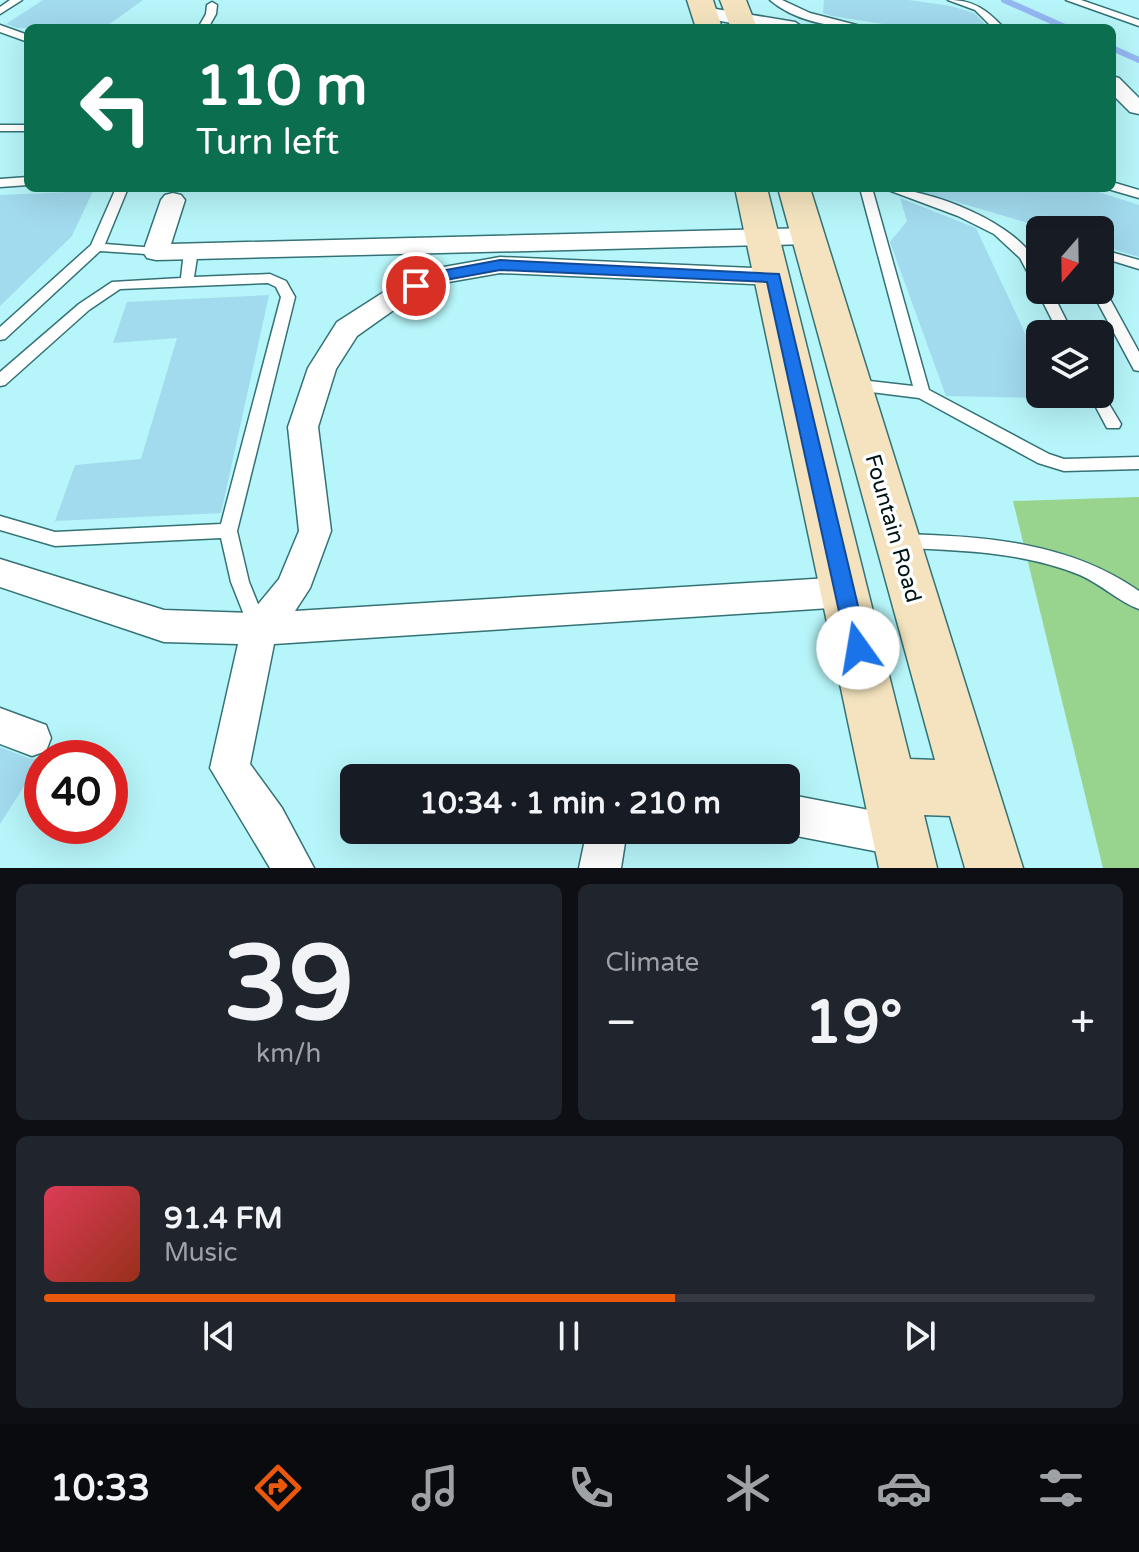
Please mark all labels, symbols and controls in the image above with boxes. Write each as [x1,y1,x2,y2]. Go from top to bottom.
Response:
text: 110 m [196,53,367,120]
icon: left [64,56,168,160]
text: Turn left [196,121,339,164]
north arrow [1026,216,1114,304]
map controls [1026,216,1114,408]
pin [382,252,450,320]
icon: arrive [394,264,438,308]
button: layers [1026,320,1114,408]
street label: Fountain Road [859,451,927,605]
position arrow [816,606,900,690]
speed limit sign: 40 [24,740,128,844]
text: 10:34 · 1 min · 210 m [419,785,721,822]
text: 39 [223,923,354,1048]
text: Climate [606,947,699,978]
text: 19° [805,987,903,1059]
text: − [606,997,637,1050]
text: + [1070,997,1095,1050]
text: km/h [256,1038,321,1069]
text: 91.4 FM [164,1200,283,1237]
text: Music [164,1237,237,1268]
icon: previous [197,1314,241,1358]
icon: pause [547,1314,591,1358]
icon: next [898,1314,942,1358]
icon: directions [250,1460,306,1516]
icon: music [407,1460,463,1516]
icon: phone [563,1460,619,1516]
icon: climate [720,1460,776,1516]
icon: car [876,1460,932,1516]
icon: filters [1033,1460,1089,1516]
text: 10:33 [50,1467,150,1510]

